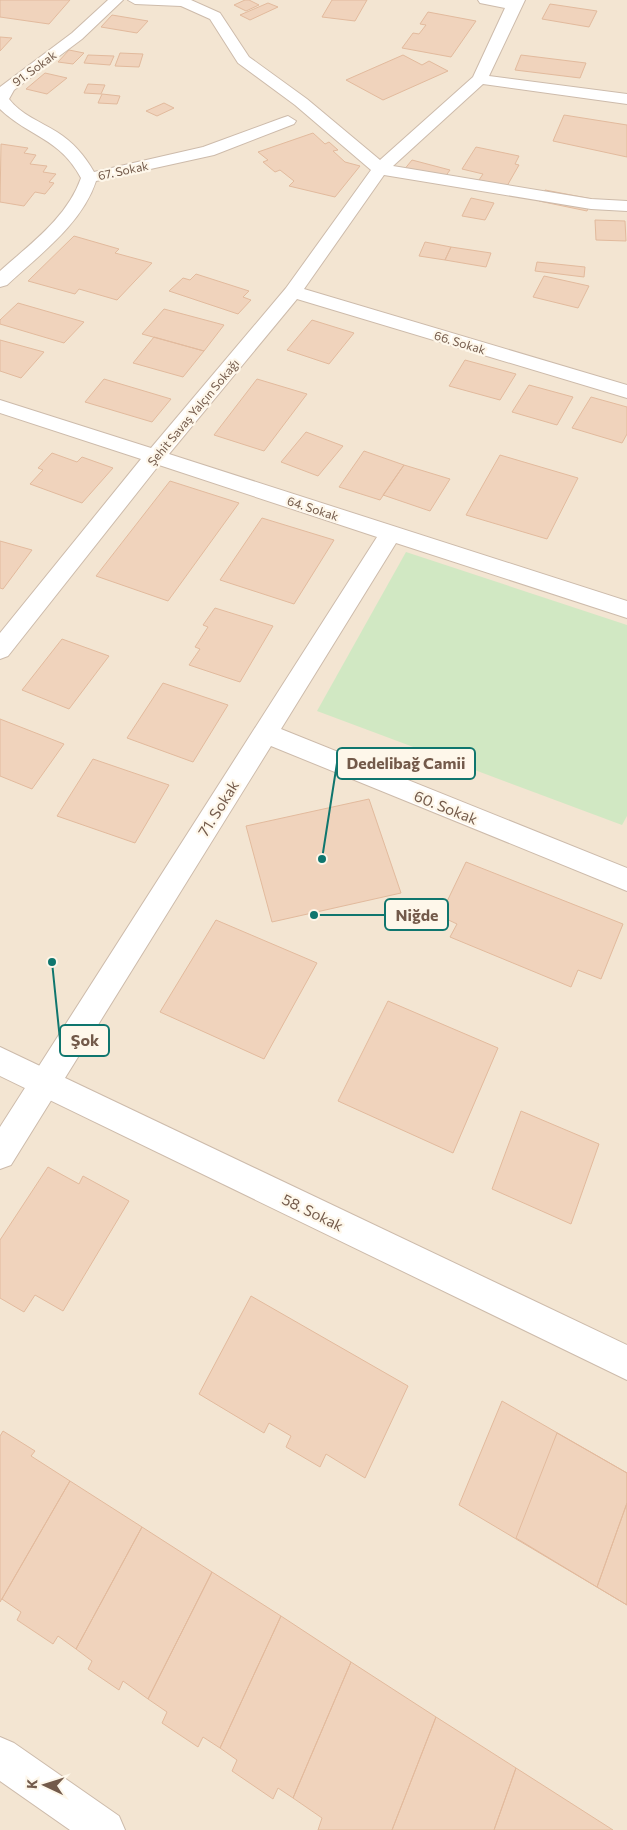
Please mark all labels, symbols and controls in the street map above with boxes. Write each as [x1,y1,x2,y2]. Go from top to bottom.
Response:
street label: 91. Sokak [9,47,59,89]
street label: 67. Sokak [96,158,150,182]
street label: 66. Sokak [433,328,488,357]
street label: Şehit Savaş Yalçın Sokağı [144,356,242,468]
street label: 64. Sokak [286,493,341,523]
callout: Dedelibağ Camii [337,748,475,779]
text: Dedelibağ Camii [347,753,465,772]
street label: 71. Sokak [194,777,242,839]
street label: 60. Sokak [412,786,480,828]
callout: Niğde [385,899,448,930]
text: Niğde [396,905,438,924]
callout: Şok [60,1025,109,1056]
text: Şok [71,1030,100,1049]
street label: 58. Sokak [280,1189,346,1235]
north arrow [20,1760,70,1810]
text: K [23,1778,40,1790]

